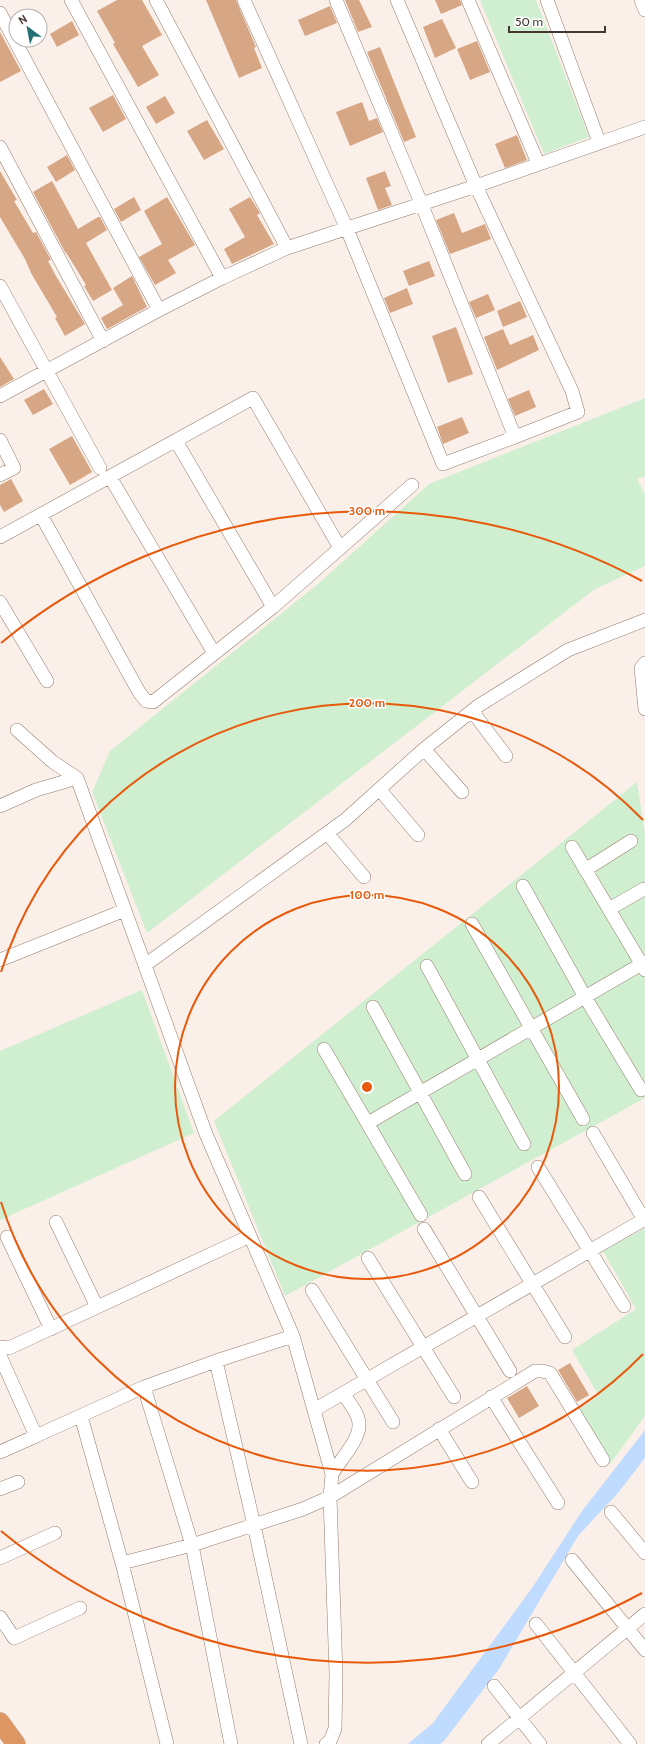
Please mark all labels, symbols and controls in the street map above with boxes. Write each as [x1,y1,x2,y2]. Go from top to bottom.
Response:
north arrow [8,8,48,48]
scale bar [509,8,605,34]
text: N [16,12,30,28]
text: 50 m [515,14,543,29]
text: 300 m [349,503,385,518]
text: 200 m [349,695,385,710]
text: 100 m [350,887,384,902]
centre of rings [360,1080,374,1094]

